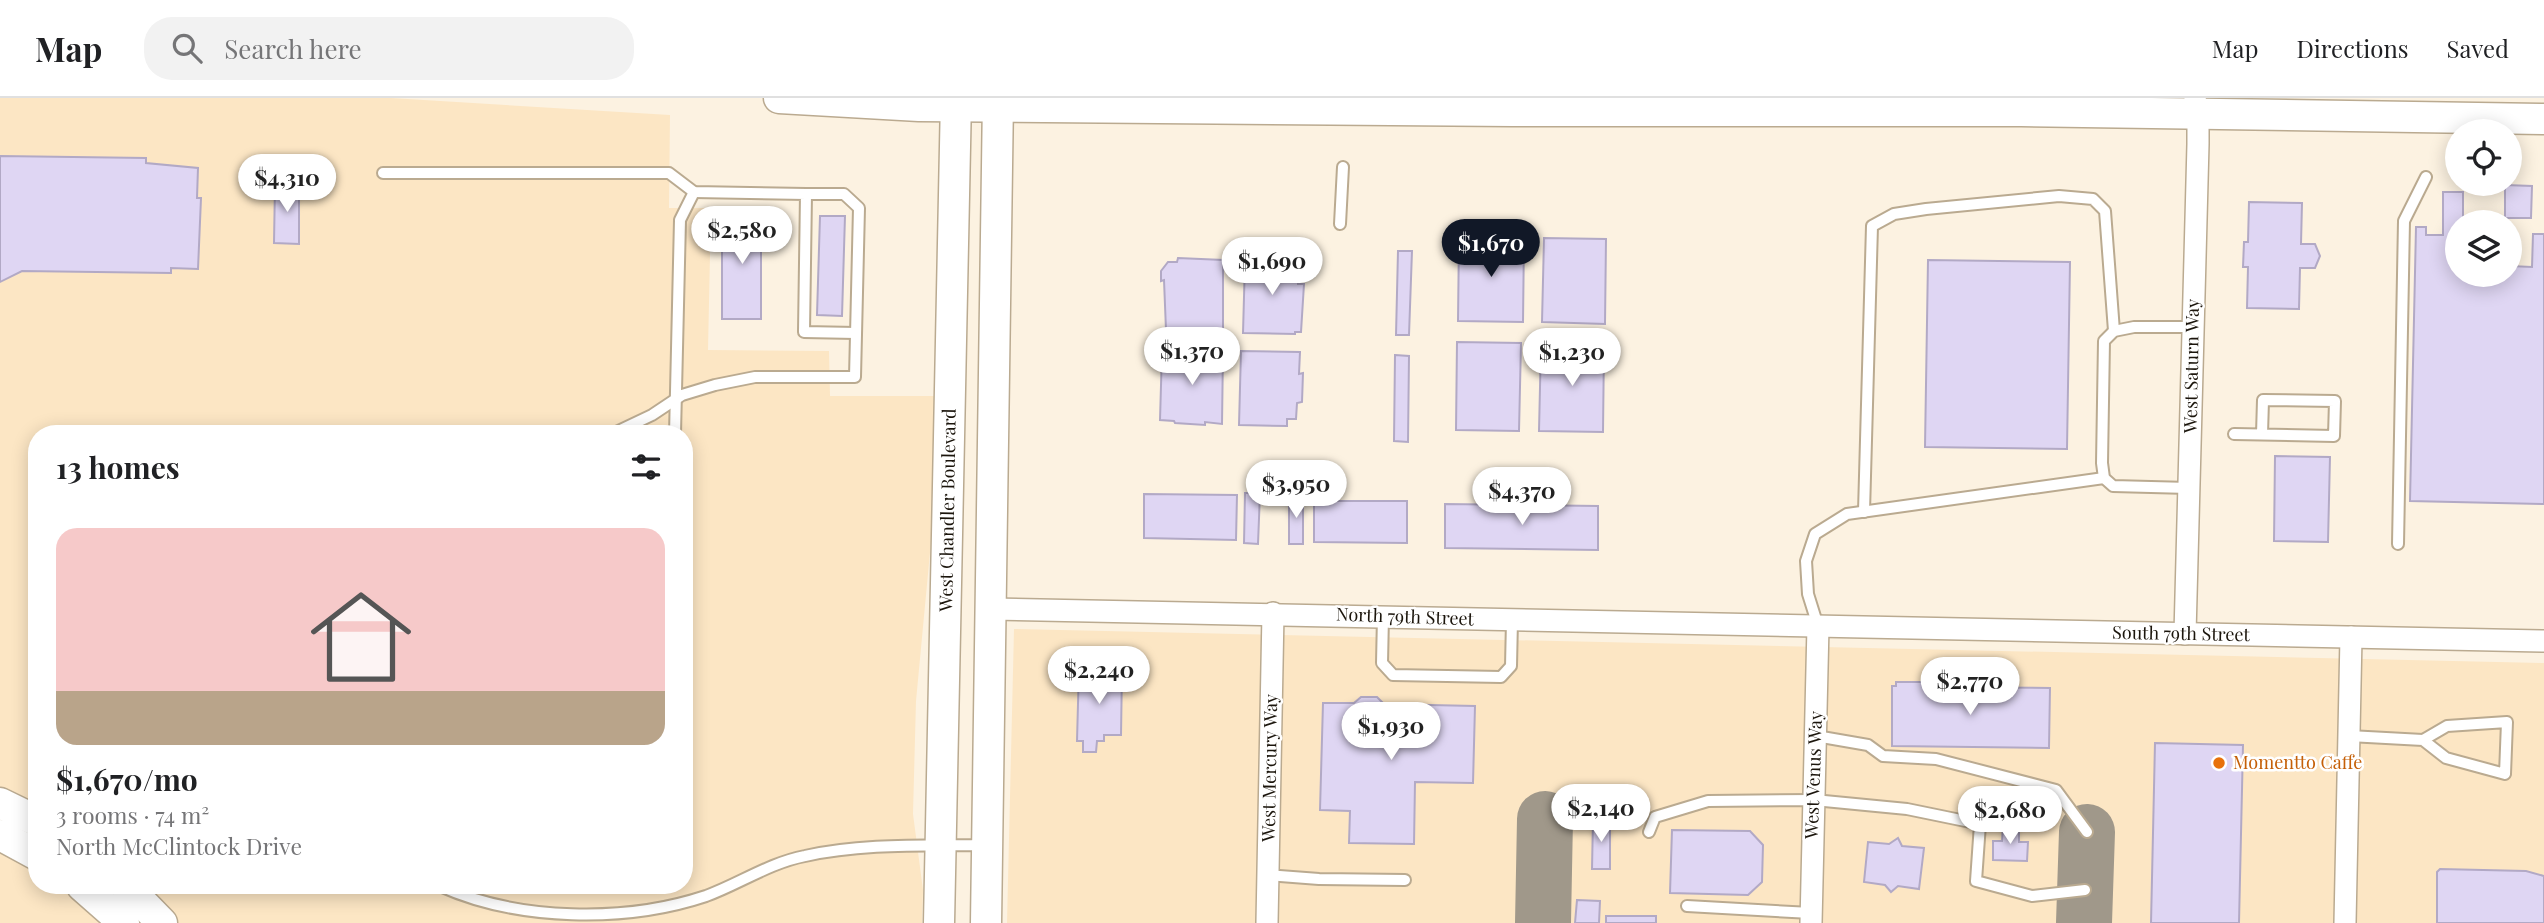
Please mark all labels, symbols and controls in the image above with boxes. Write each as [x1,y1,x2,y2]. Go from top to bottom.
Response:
search box [144,17,634,80]
text: Map [35,26,102,70]
icon: search [168,29,206,67]
text: Search here [224,31,362,66]
text: Map [2212,32,2258,64]
text: Directions [2296,32,2409,64]
text: Saved [2447,32,2509,64]
map controls [2445,119,2522,287]
button: locate [2445,119,2522,196]
pin: $4,310 [230,155,344,214]
text: $4,310 [254,161,320,192]
pin: $2,580 [685,206,799,266]
button: layers [2445,210,2522,287]
text: $2,580 [707,213,777,244]
pin: $1,670 [1434,220,1548,279]
text: $1,670 [1458,226,1524,257]
pin: $1,690 [1215,238,1329,297]
text: $1,690 [1238,244,1306,275]
street label: West Saturn Way [2178,299,2204,434]
pin: $1,370 [1135,328,1249,387]
pin: $1,230 [1515,328,1629,388]
text: $1,370 [1160,334,1224,365]
text: $1,230 [1539,335,1605,366]
street label: West Chandler Boulevard [933,408,961,613]
text: 13 homes [56,447,180,487]
icon: filters [627,448,665,486]
pin: $3,950 [1239,460,1353,520]
text: $3,950 [1262,467,1330,498]
pin: $4,370 [1465,468,1579,527]
text: $4,370 [1488,474,1556,505]
icon: home [298,574,424,700]
street label: North 79th Street [1336,602,1475,630]
street label: South 79th Street [2112,620,2251,646]
pin: $2,240 [1042,646,1156,706]
text: $2,240 [1064,653,1134,684]
pin: $2,770 [1913,658,2027,717]
text: $2,770 [1937,664,2003,695]
street label: West Mercury Way [1256,694,1282,843]
pin: $1,930 [1334,702,1448,762]
text: $1,930 [1358,709,1424,740]
street label: West Venus Way [1799,711,1827,840]
place label: Momentto Caffe [2233,750,2362,774]
marker: Momentto Caffe [2211,755,2227,771]
text: $1,670/mo [56,759,198,799]
pin: $2,140 [1544,784,1658,844]
pin: $2,680 [1953,786,2067,846]
text: $2,140 [1567,791,1635,822]
text: $2,680 [1974,793,2046,824]
text: 3 rooms · 74 m² [56,799,209,830]
text: North McClintock Drive [56,830,302,861]

